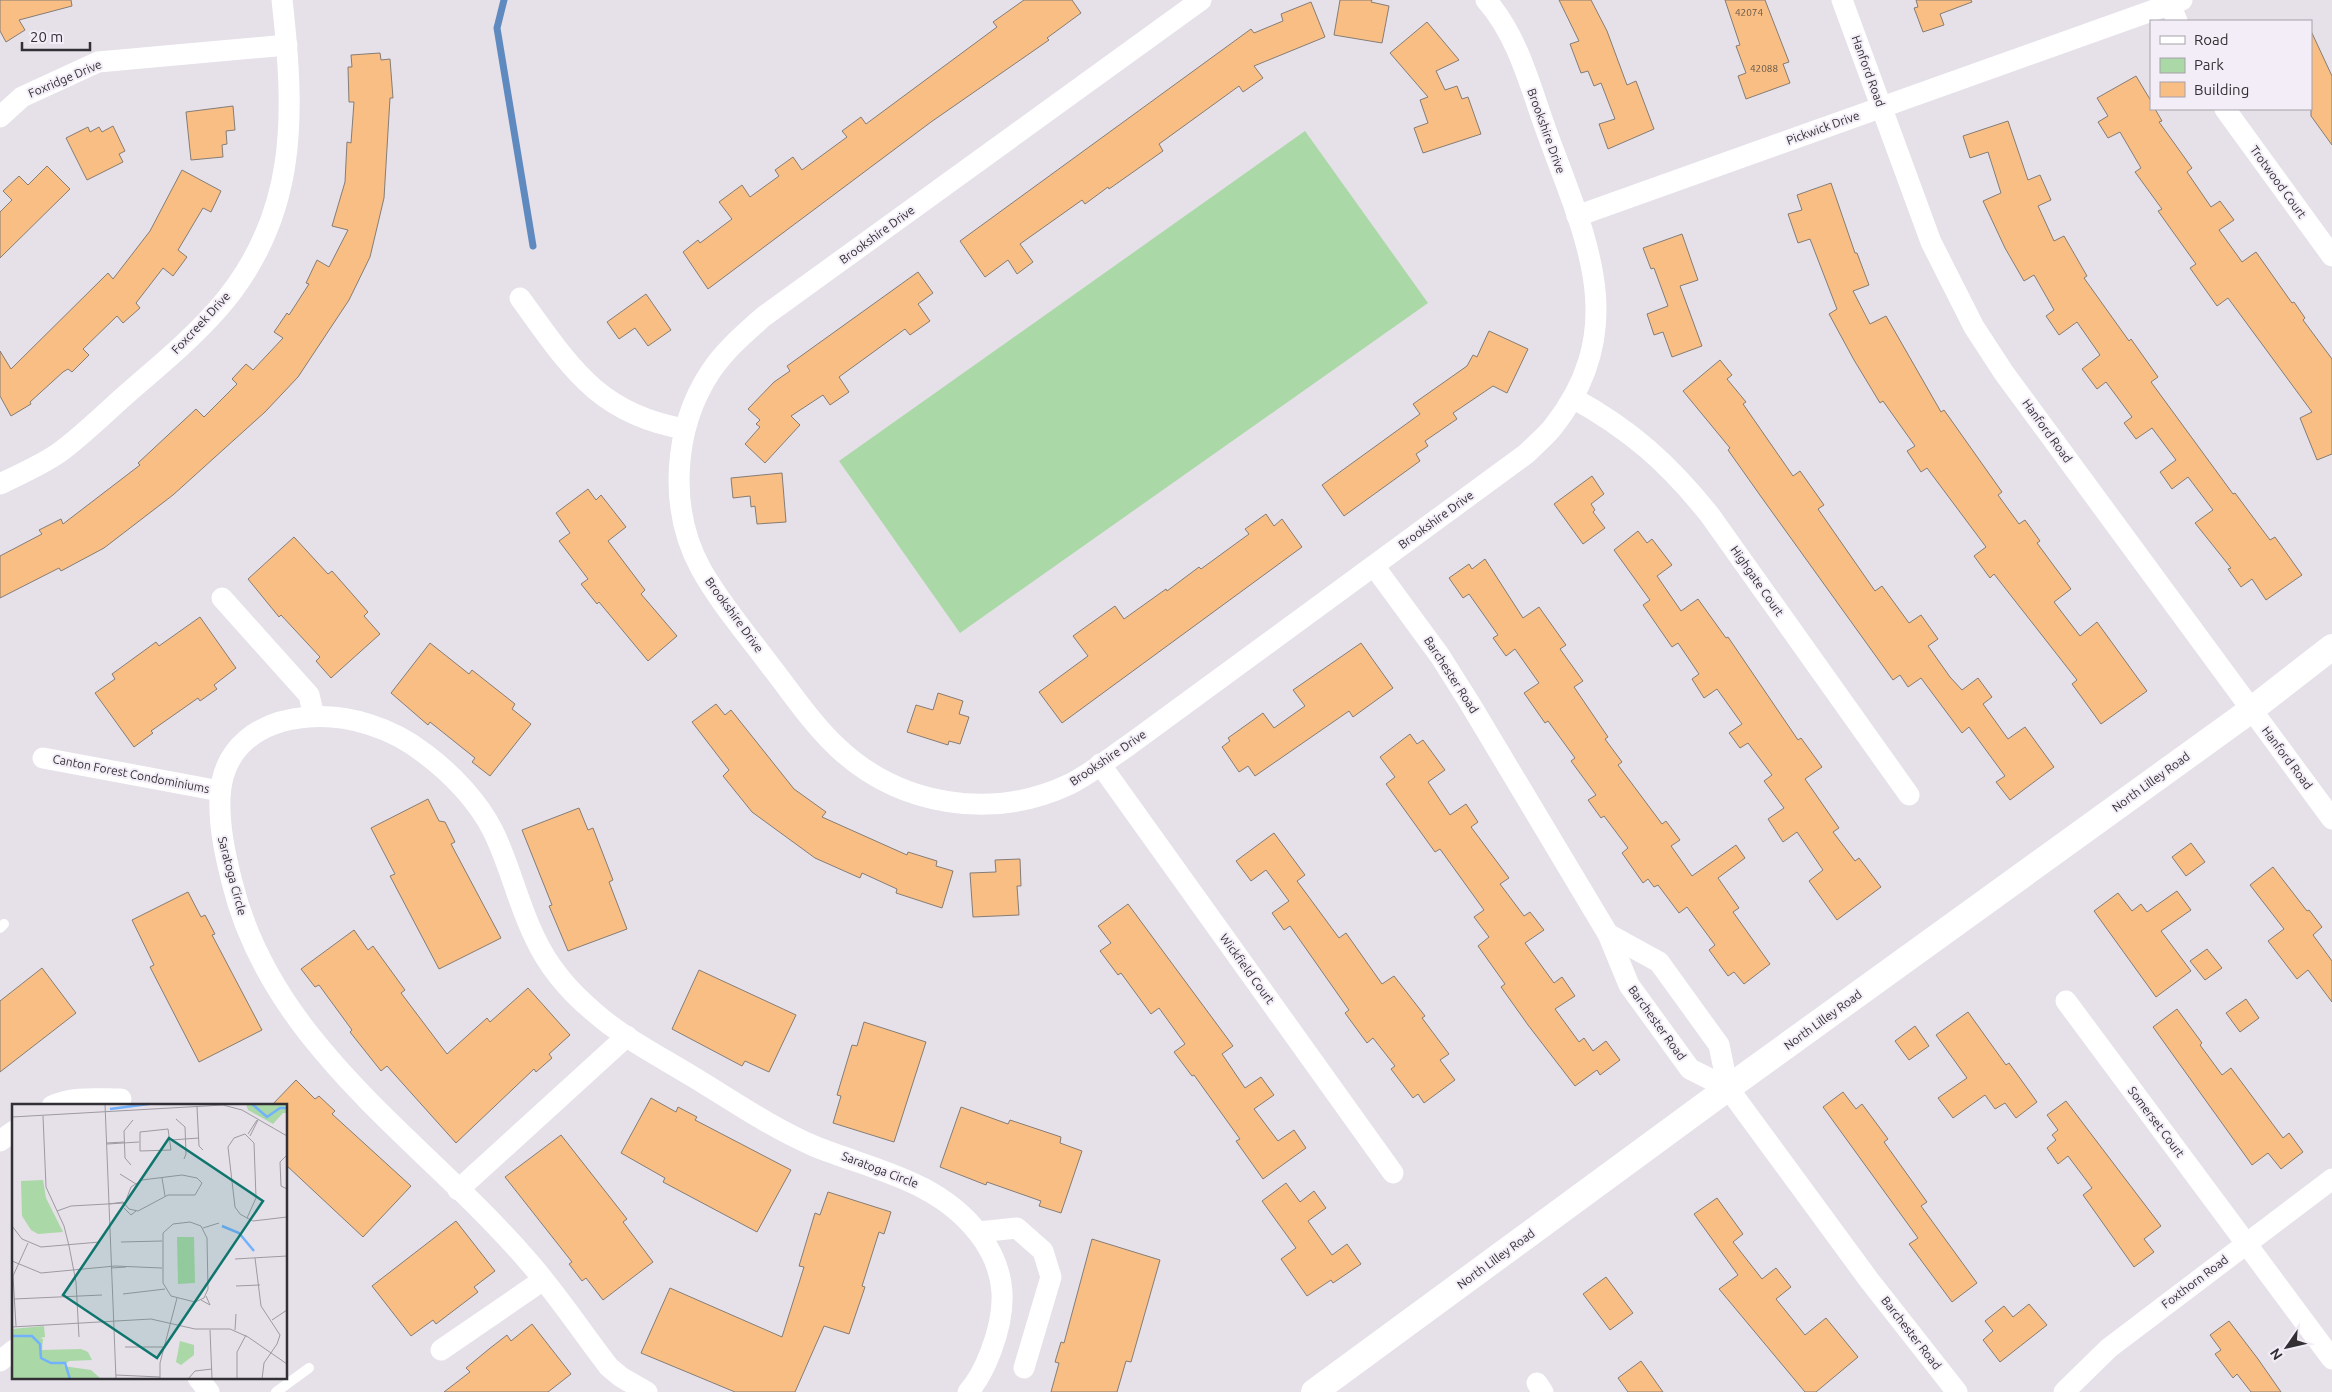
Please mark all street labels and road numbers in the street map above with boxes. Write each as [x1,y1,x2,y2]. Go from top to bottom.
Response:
street label: Hanford Road [1850,33,1887,108]
street label: Foxridge Drive [26,57,103,100]
street label: Brookshire Drive [1525,87,1568,175]
street label: Pickwick Drive [1785,108,1861,147]
street label: Trotwood Court [2248,143,2309,221]
street label: Brookshire Drive [837,203,917,266]
street label: Foxcreek Drive [169,289,233,356]
street label: Hanford Road [2020,397,2075,465]
street label: Brookshire Drive [1396,488,1476,551]
street label: Highgate Court [1728,543,1787,619]
street label: Brookshire Drive [703,575,766,655]
street label: Barchester Road [1422,634,1481,716]
street label: Hanford Road [2260,724,2315,792]
street label: Brookshire Drive [1067,727,1148,788]
street label: North Lilley Road [2109,749,2192,814]
street label: Canton Forest Condominiums [52,752,211,795]
street label: Saratoga Circle [216,835,249,917]
street label: Wickfield Court [1218,931,1277,1006]
street label: Barchester Road [1626,983,1689,1062]
street label: North Lilley Road [1781,987,1864,1052]
street label: Somerset Court [2126,1084,2187,1160]
street label: Saratoga Circle [840,1149,920,1190]
street label: North Lilley Road [1454,1226,1537,1291]
street label: Foxthorn Road [2159,1252,2230,1311]
street label: Barchester Road [1879,1294,1944,1372]

